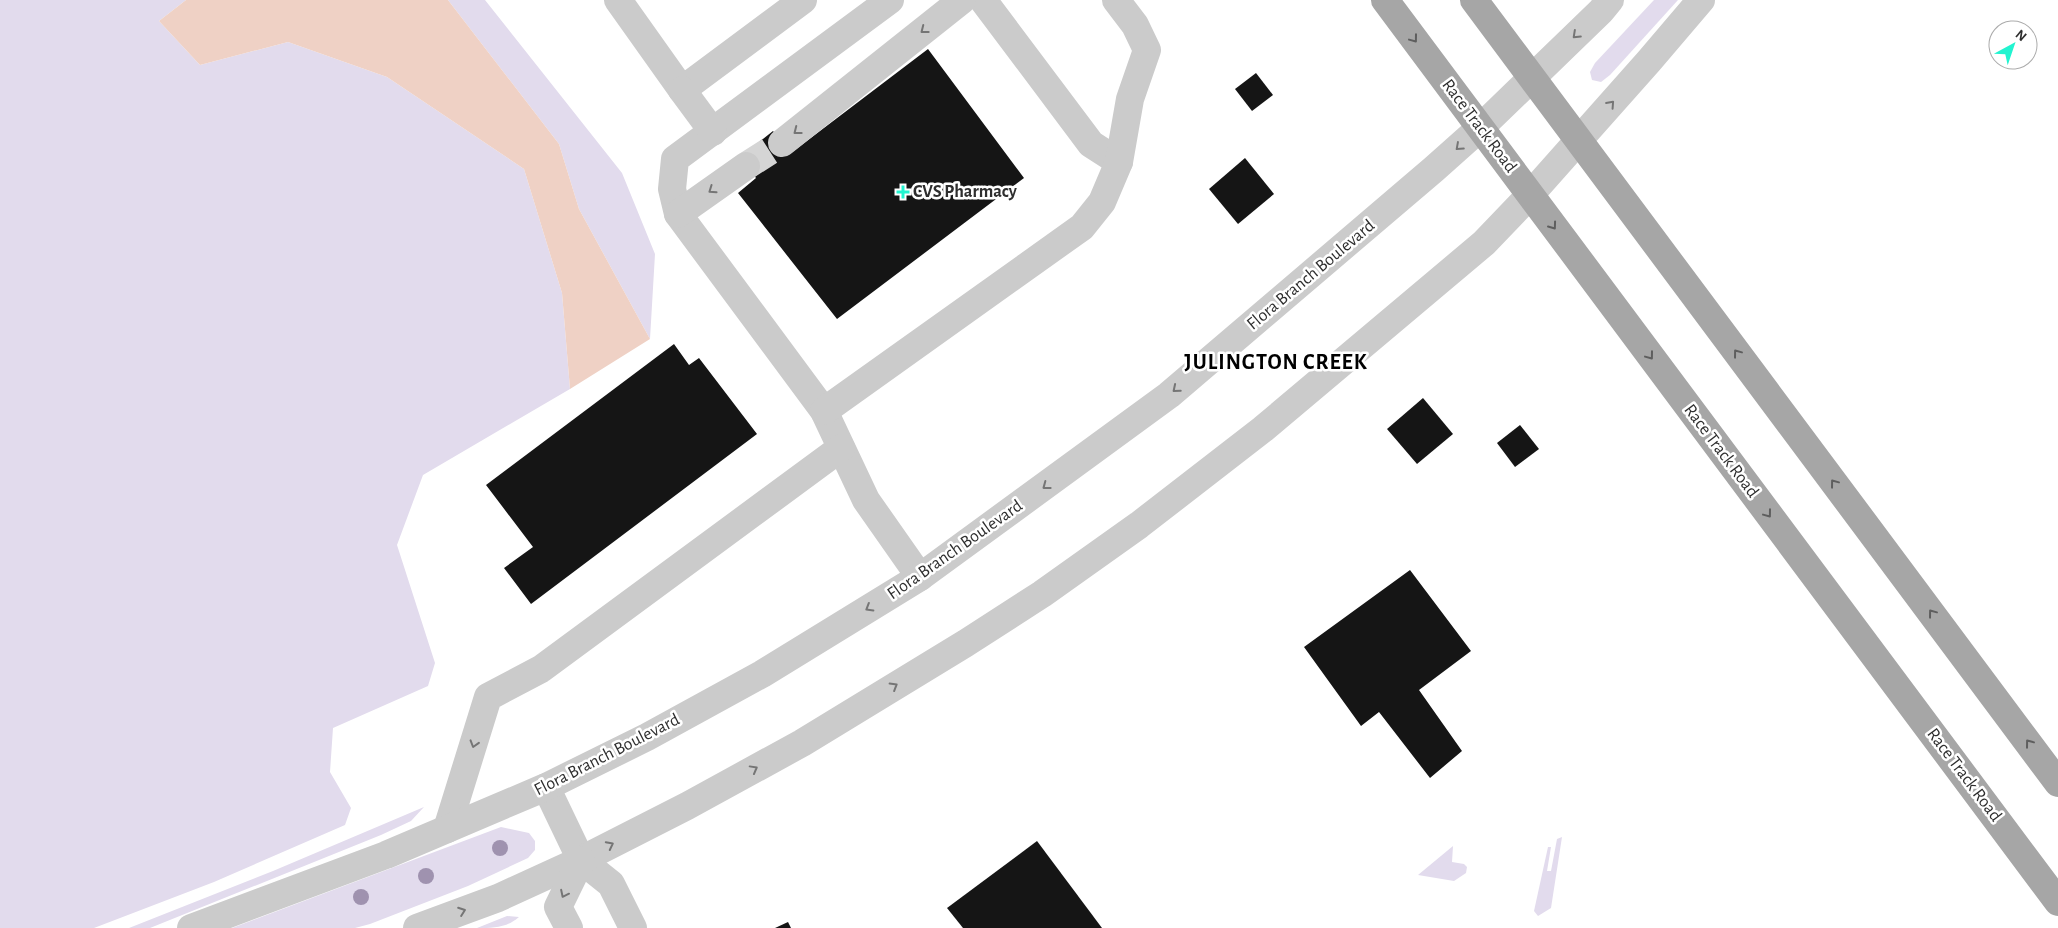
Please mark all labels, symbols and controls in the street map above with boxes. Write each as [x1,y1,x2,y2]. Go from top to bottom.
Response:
north arrow [1988,20,2038,70]
one-way arrow [921,25,930,33]
text: N [2012,27,2029,44]
one-way arrow [1573,29,1582,38]
one-way arrow [1408,33,1417,43]
street label: Race Track Road [1438,76,1520,176]
one-way arrow [1605,100,1614,109]
one-way arrow [793,125,802,134]
one-way arrow [1455,141,1464,150]
place label: CVS Pharmacy [913,183,1018,201]
one-way arrow [708,184,718,193]
marker: CVS Pharmacy [897,186,909,198]
street label: Flora Branch Boulevard [1244,217,1378,333]
one-way arrow [1547,220,1555,229]
one-way arrow [1734,349,1743,359]
one-way arrow [1644,350,1653,360]
district label: JULINGTON CREEK [1184,351,1368,373]
one-way arrow [1172,384,1181,393]
street label: Race Track Road [1680,401,1762,501]
one-way arrow [1832,480,1840,489]
one-way arrow [1043,481,1052,489]
street label: Flora Branch Boulevard [884,497,1026,603]
one-way arrow [1762,508,1771,518]
one-way arrow [865,602,874,612]
one-way arrow [1929,610,1937,619]
one-way arrow [889,683,898,693]
street label: Flora Branch Boulevard [531,711,683,799]
street label: Race Track Road [1923,725,2005,825]
one-way arrow [469,739,479,748]
one-way arrow [2026,739,2035,749]
one-way arrow [749,765,758,775]
one-way arrow [605,841,614,851]
one-way arrow [560,889,571,898]
one-way arrow [458,907,466,917]

